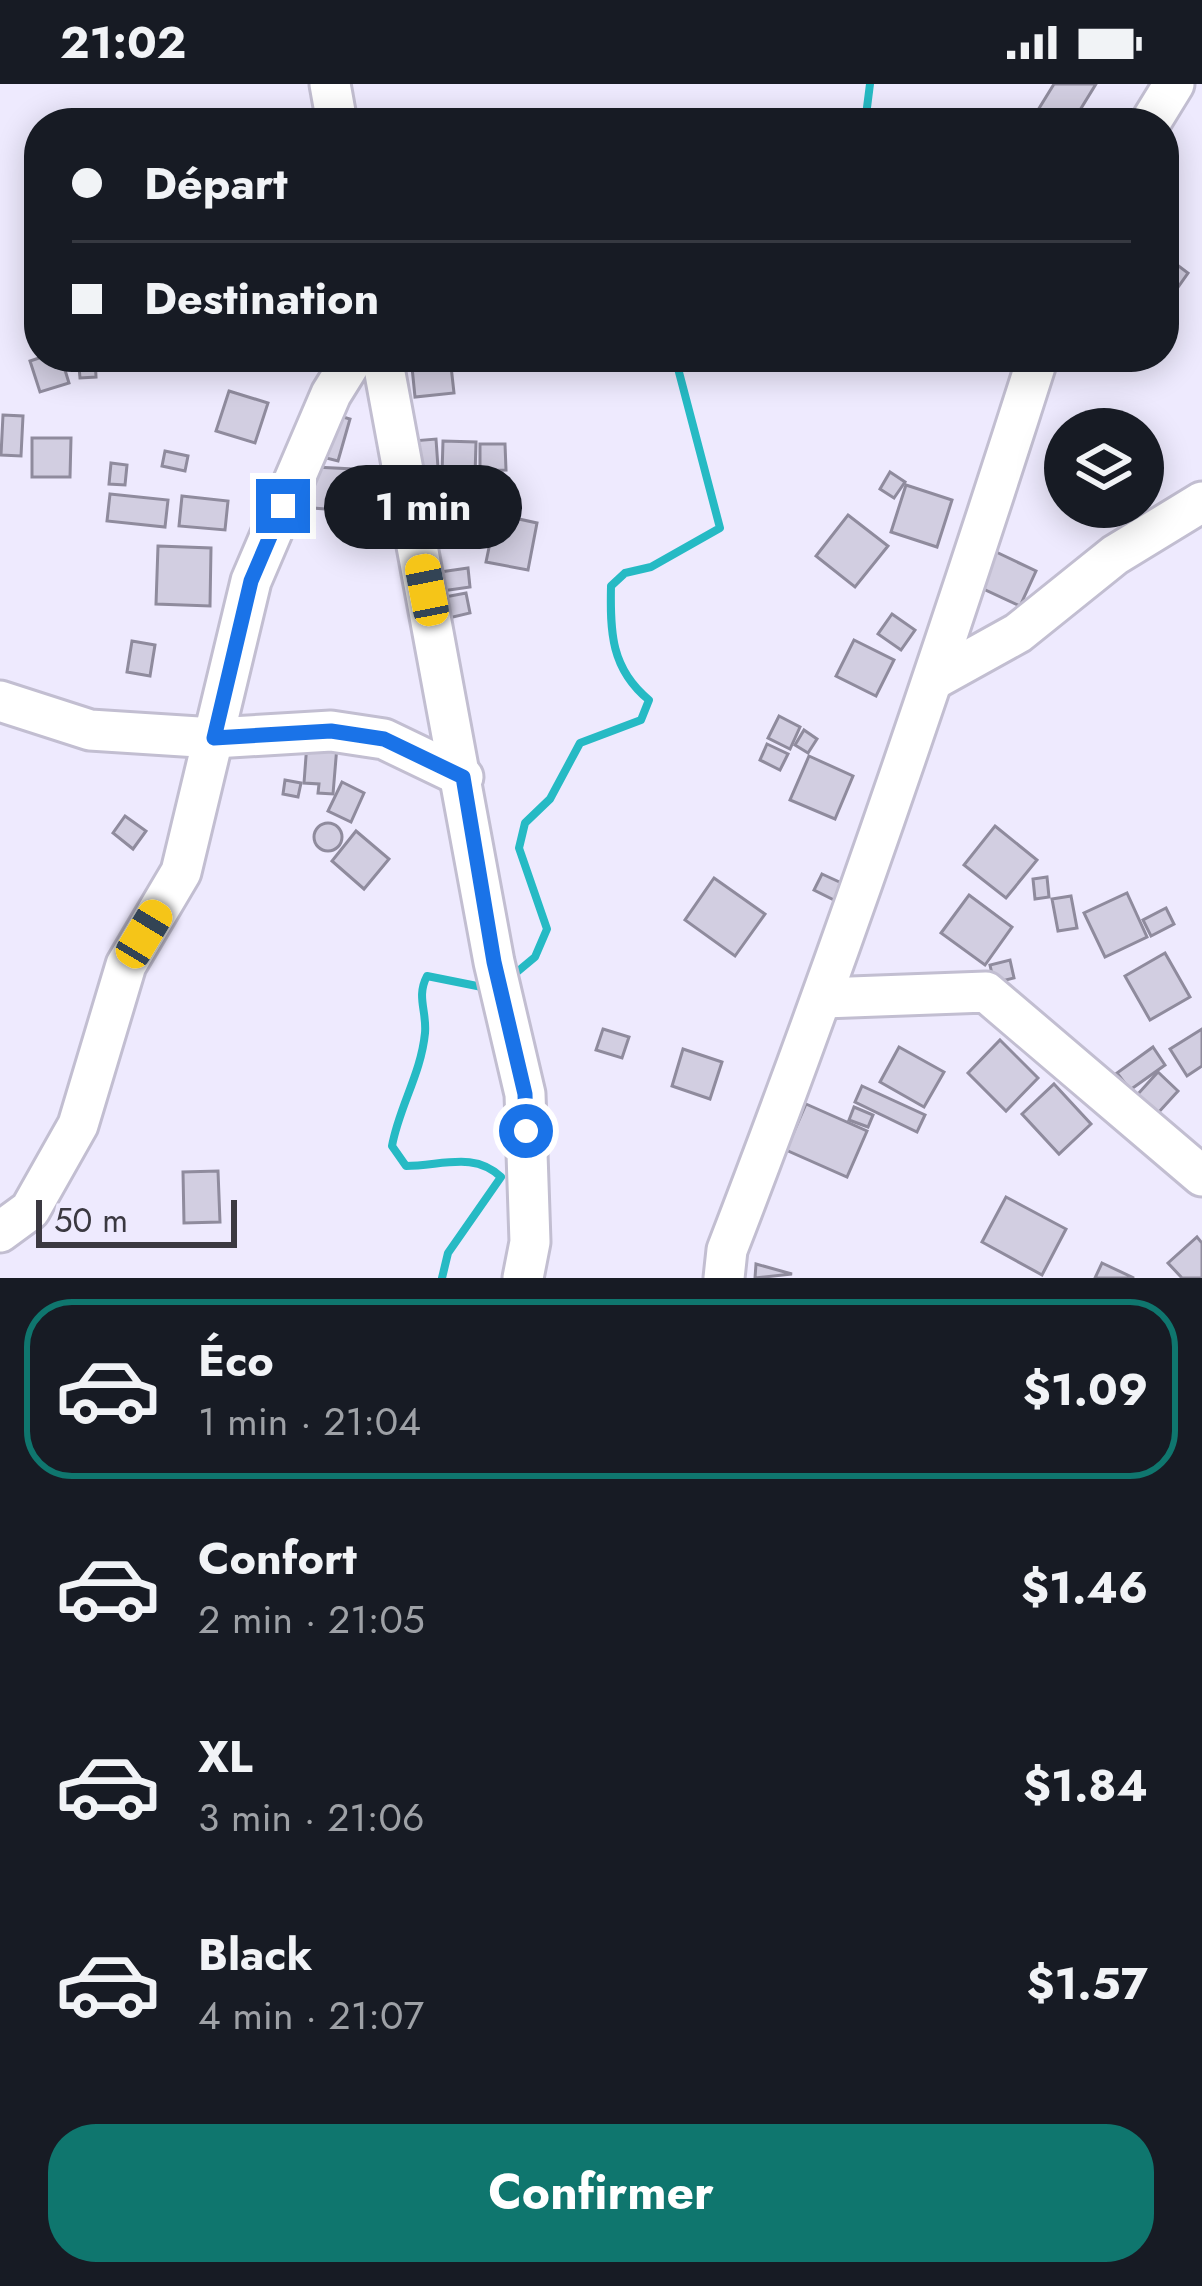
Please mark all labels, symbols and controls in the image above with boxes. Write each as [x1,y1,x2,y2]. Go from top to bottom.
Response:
text: 21:02 [60,10,186,75]
text: Départ [144,151,288,216]
text: Destination [144,266,379,331]
map controls [1044,408,1164,528]
button: layers [1044,408,1164,528]
callout: 1 min [325,464,523,548]
text: 1 min [375,478,471,535]
route end [256,479,310,533]
car [402,551,452,629]
car [110,894,178,974]
route start [499,1104,553,1158]
scale bar [36,1194,237,1247]
text: 50 m [54,1197,128,1244]
text: Éco [198,1328,274,1393]
icon: car [54,1335,162,1443]
text: $1.09 [1023,1357,1148,1422]
text: 1 min · 21:04 [198,1393,421,1450]
text: Confort [198,1526,357,1591]
icon: car [54,1533,162,1641]
text: $1.46 [1021,1555,1148,1620]
text: 2 min · 21:05 [198,1591,425,1648]
text: XL [198,1724,253,1789]
icon: car [54,1731,162,1839]
text: $1.84 [1023,1753,1148,1818]
text: 3 min · 21:06 [198,1789,424,1846]
text: Black [198,1922,312,1987]
icon: car [54,1929,162,2037]
text: $1.57 [1026,1951,1148,2016]
text: 4 min · 21:07 [198,1987,424,2044]
button: Confirmer [48,2124,1154,2262]

